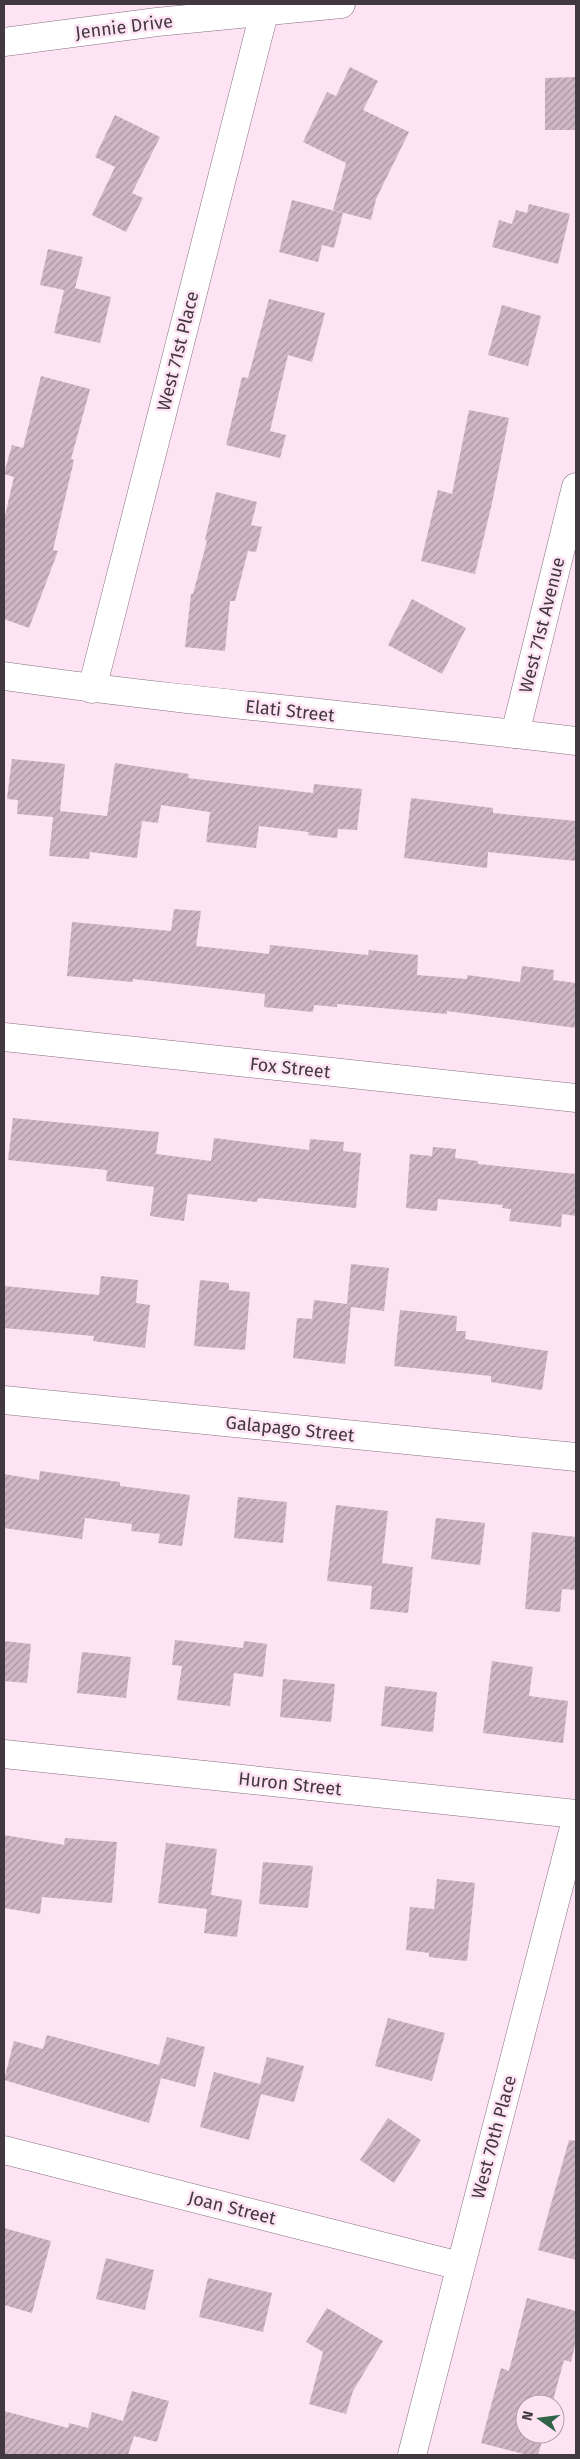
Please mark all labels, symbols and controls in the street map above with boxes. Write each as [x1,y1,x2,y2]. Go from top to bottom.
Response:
street label: Jennie Drive [74,10,174,44]
street label: West 71st Place [152,289,204,413]
street label: West 71st Avenue [515,555,569,695]
street label: Elati Street [244,695,336,727]
street label: Fox Street [249,1053,332,1083]
street label: Galapago Street [225,1411,356,1447]
street label: Huron Street [237,1768,343,1800]
street label: West 70th Place [467,2073,521,2201]
street label: Joan Street [186,2186,279,2230]
north arrow [515,2394,565,2444]
text: N [518,2409,537,2423]

